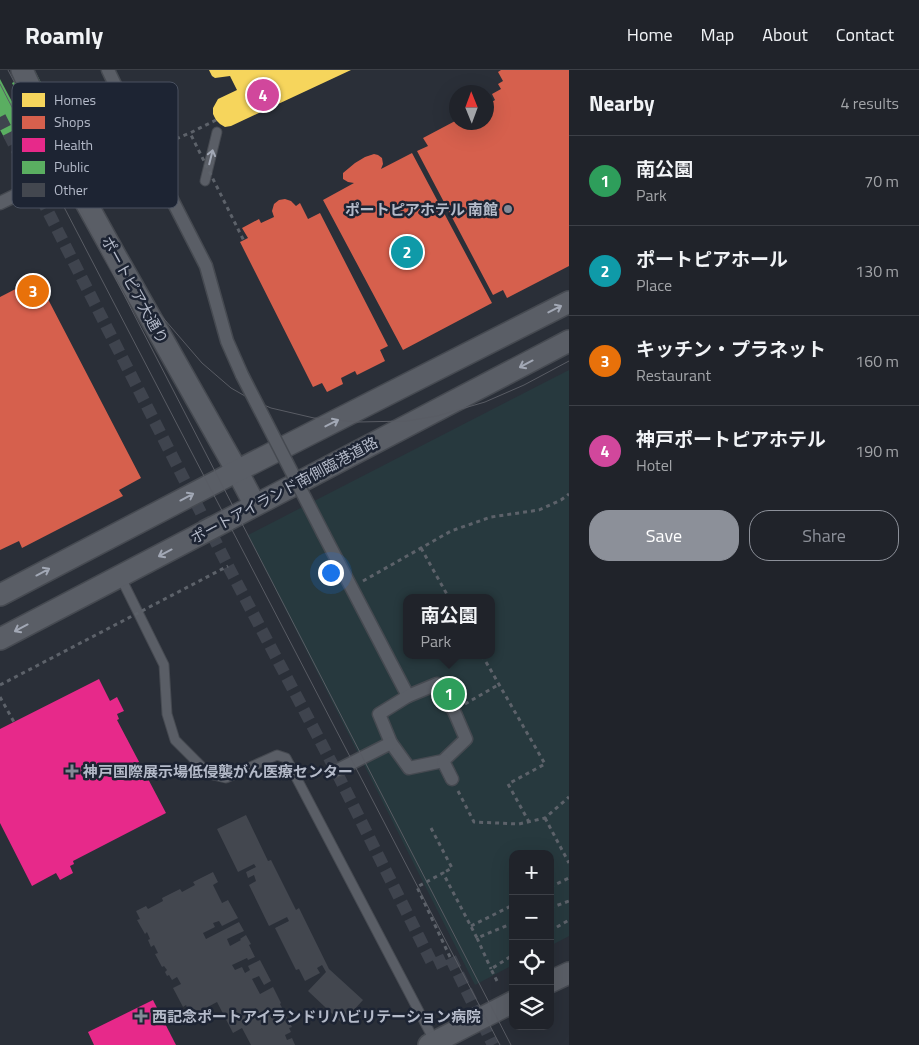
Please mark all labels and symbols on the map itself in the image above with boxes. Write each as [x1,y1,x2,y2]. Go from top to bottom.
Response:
pin: 4 [247,76,279,114]
legend [12,82,178,208]
north arrow [449,85,494,130]
text: Homes [54,89,96,110]
text: Shops [54,111,90,132]
text: Health [54,134,93,155]
one-way arrow [207,149,216,165]
text: Public [54,156,90,177]
text: Other [54,179,88,200]
place label: ポートピアホテル 南館 [345,198,498,221]
marker: ポートピアホテル 南館 [502,203,514,215]
street label: ポートピア大通り [96,232,174,348]
pin: 2 [391,233,423,271]
pin: 3 [17,272,49,310]
one-way arrow [547,304,562,314]
one-way arrow [518,359,533,369]
one-way arrow [324,418,339,427]
street label: ポートアイランド南側臨港道路 [186,431,382,549]
one-way arrow [180,492,195,502]
one-way arrow [157,548,172,558]
your location [318,560,344,586]
one-way arrow [35,567,50,576]
one-way arrow [14,624,29,633]
pin: 1 [433,675,465,713]
place label: 神戸国際展示場低侵襲がん医療センター [82,760,353,783]
marker: 神戸国際展示場低侵襲がん医療センター [65,764,79,778]
place label: 西記念ポートアイランドリハビリテーション病院 [152,1005,481,1028]
marker: 西記念ポートアイランドリハビリテーション病院 [134,1009,148,1023]

